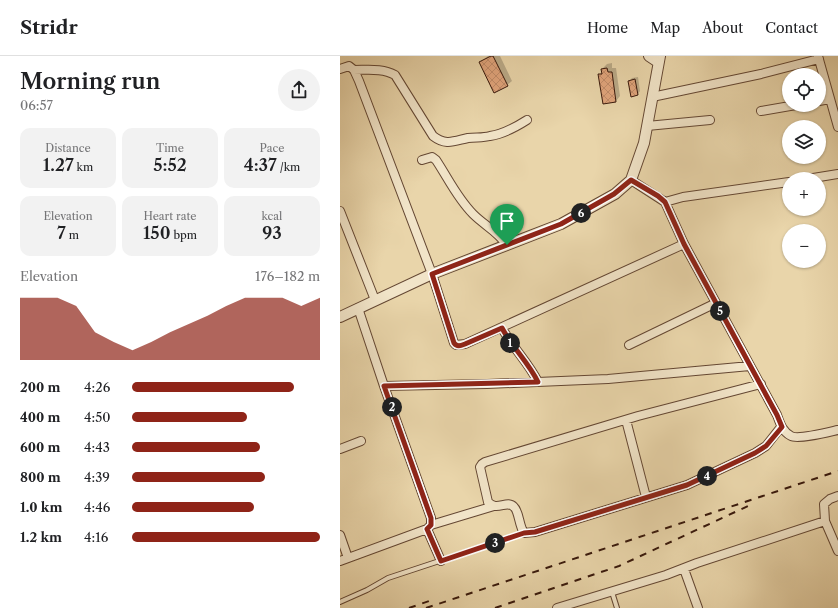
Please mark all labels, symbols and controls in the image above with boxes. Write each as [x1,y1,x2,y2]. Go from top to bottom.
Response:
text: Stridr [20,16,78,39]
text: Home [587,19,628,37]
text: Map [650,19,680,37]
text: About [702,19,743,37]
text: Contact [765,19,818,37]
text: Morning run [20,68,160,95]
map controls [782,68,826,268]
button: locate [782,68,826,112]
button: share [278,69,320,111]
text: 06:57 [20,97,53,113]
button: layers [782,120,826,164]
text: Distance [45,141,91,155]
text: Time [156,141,184,155]
text: Pace [260,141,284,155]
text: 1.27 [43,155,74,175]
text: 5:52 [153,155,187,175]
text: 4:37 [244,155,277,175]
text: km [74,160,93,174]
text: /km [277,160,300,174]
button: + [782,172,826,216]
pin: 6 [571,203,591,223]
pin [490,204,524,245]
text: 6 [578,206,584,220]
text: Elevation [43,209,93,223]
text: Heart rate [143,209,197,223]
text: kcal [262,209,282,223]
icon: arrive [496,210,518,232]
text: 7 [57,223,66,243]
text: 150 [143,223,171,243]
text: 93 [262,223,282,243]
button: − [782,224,826,268]
text: m [66,228,79,242]
text: bpm [171,228,197,242]
text: Elevation [20,268,78,284]
text: 176–182 m [255,268,320,284]
pin: 5 [710,301,730,321]
text: 5 [717,304,723,318]
pin: 1 [500,333,520,353]
text: 1 [508,336,512,350]
text: 200 m [20,379,60,395]
text: 4:26 [84,379,110,395]
pin: 2 [382,397,402,417]
text: 2 [389,400,395,414]
text: 400 m [20,409,60,425]
text: 4:50 [84,409,110,425]
text: 600 m [20,439,61,455]
text: 4:43 [84,439,110,455]
pin: 4 [697,466,717,486]
text: 800 m [20,469,61,485]
text: 4:39 [84,469,110,485]
text: 4 [704,469,710,483]
text: 1.0 km [20,499,62,515]
text: 4:46 [84,499,110,515]
text: 1.2 km [20,529,62,545]
text: 4:16 [84,529,108,545]
pin: 3 [485,533,505,553]
text: 3 [492,536,498,550]

